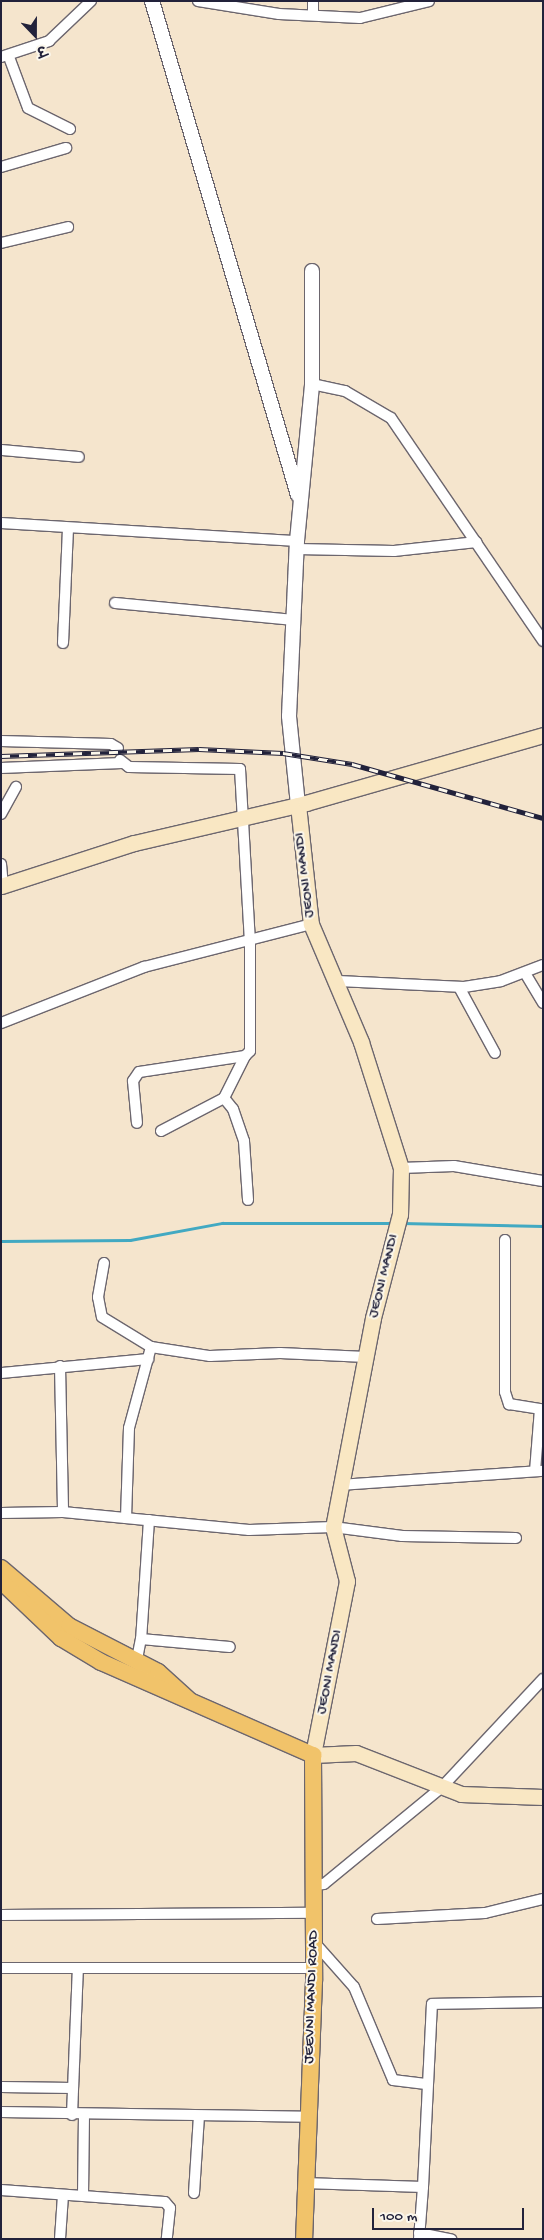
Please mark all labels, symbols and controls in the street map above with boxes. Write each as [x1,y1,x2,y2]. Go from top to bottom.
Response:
north arrow [10,10,60,60]
text: उ [33,40,48,59]
street label: JEONI MANDI [291,831,319,919]
street label: JEONI MANDI [365,1232,403,1320]
street label: JEONI MANDI [313,1628,347,1716]
street label: JEEVNI MANDI ROAD [301,1930,323,2064]
scale bar [374,2198,526,2230]
text: 100 m [380,2208,417,2226]

